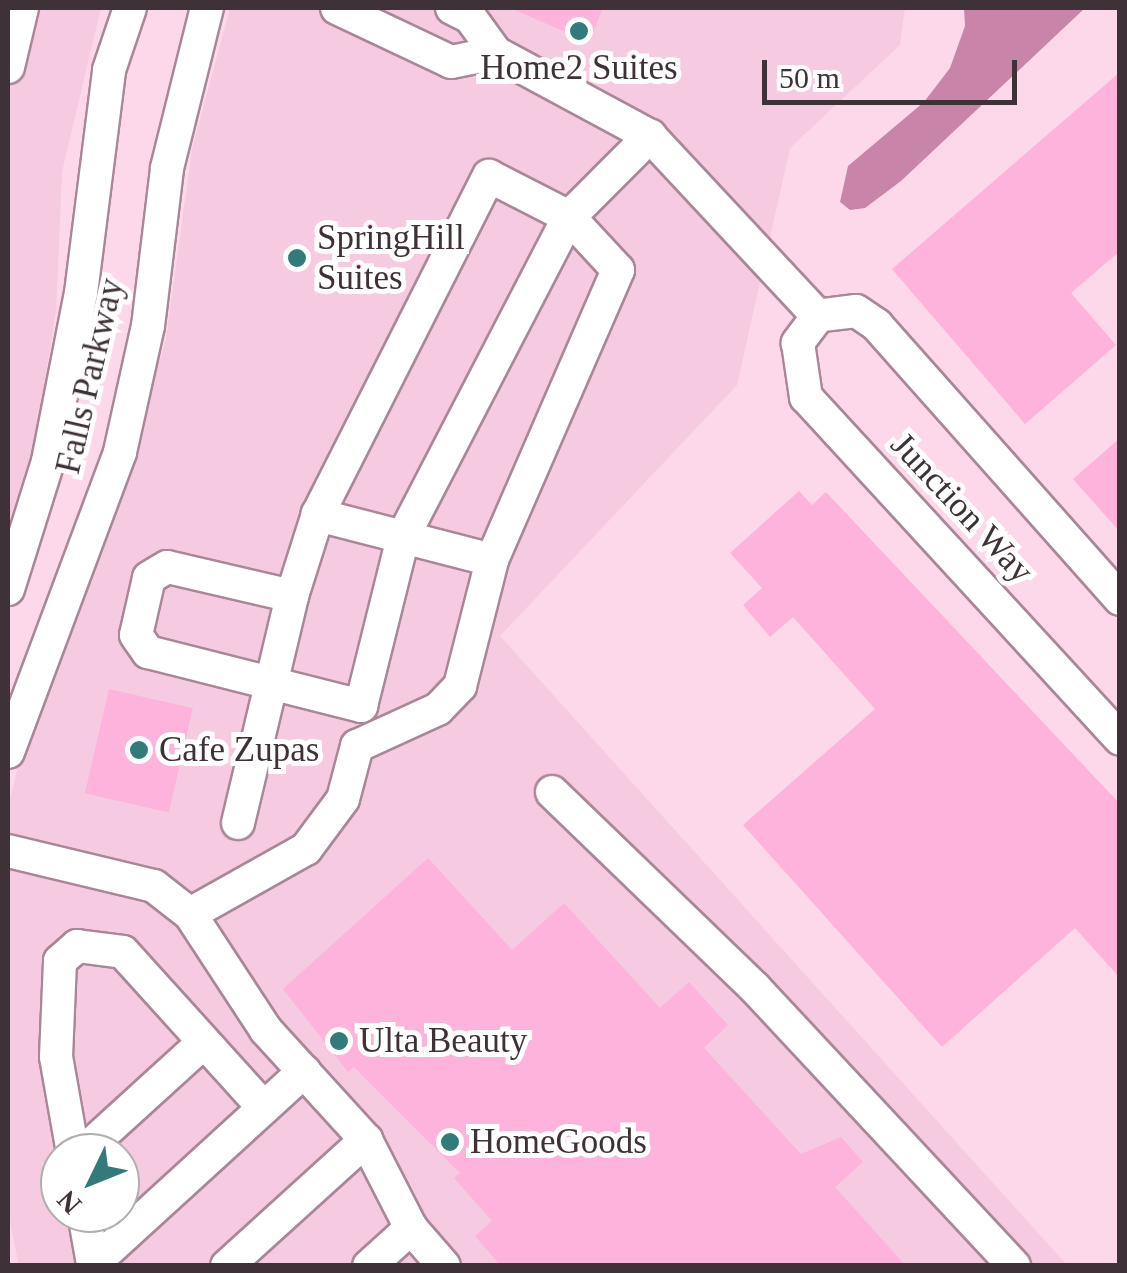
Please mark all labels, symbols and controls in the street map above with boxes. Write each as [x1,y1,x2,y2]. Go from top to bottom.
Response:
marker: Home2 Suites [568,20,590,42]
scale bar [767,40,1022,102]
place label: Home2 Suites [480,47,678,89]
text: 50 m [779,61,840,94]
place label: SpringHill Suites [317,217,465,299]
marker: SpringHill Suites [286,247,308,269]
street label: Falls Parkway [47,274,133,478]
street label: Junction Way [882,424,1042,592]
place label: Cafe Zupas [159,729,319,771]
marker: Cafe Zupas [128,739,150,761]
place label: Ulta Beauty [359,1020,527,1062]
marker: Ulta Beauty [328,1030,350,1052]
place label: HomeGoods [470,1121,647,1163]
marker: HomeGoods [439,1131,461,1153]
north arrow [40,1133,140,1233]
text: N [51,1184,87,1220]

